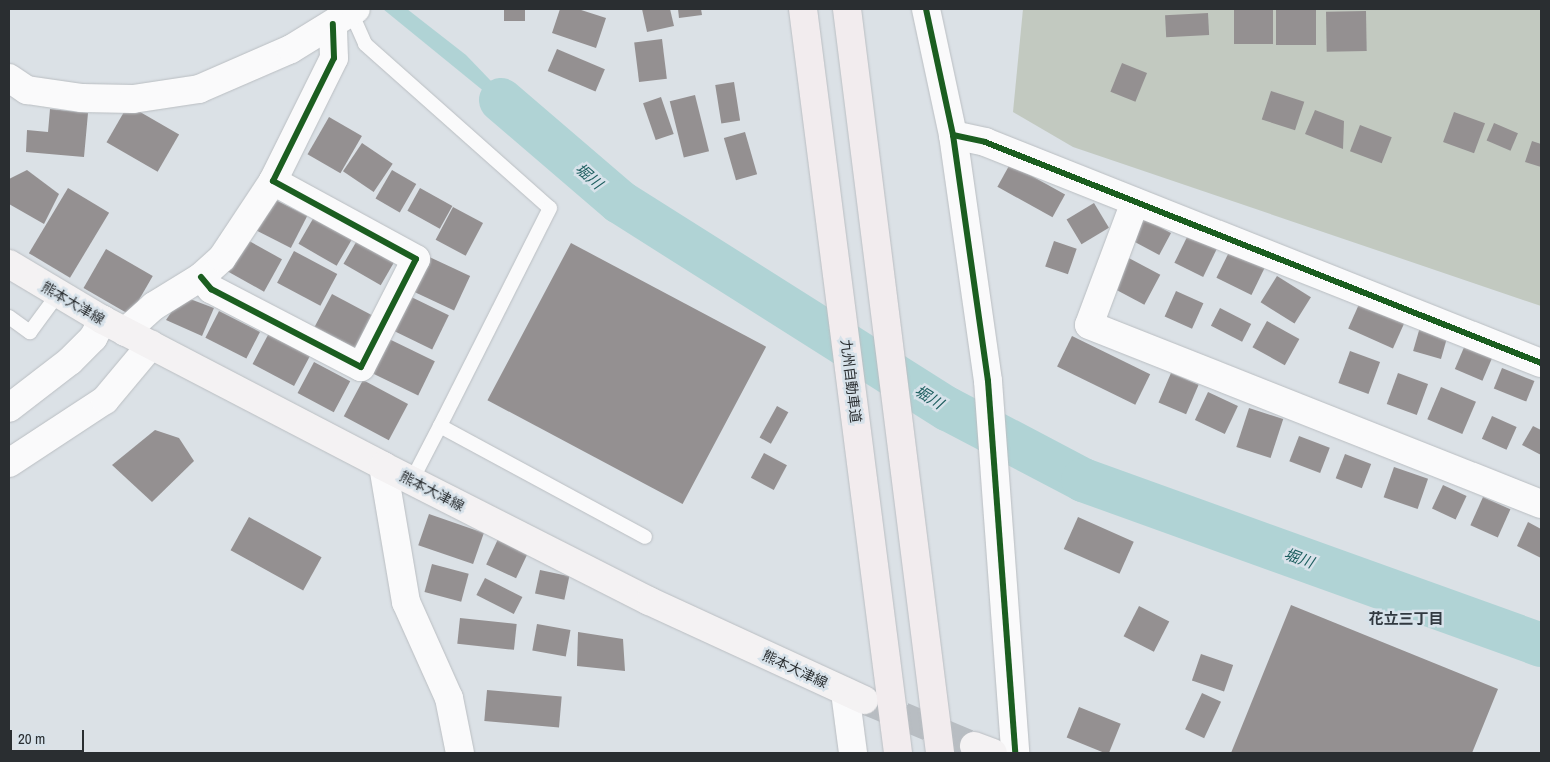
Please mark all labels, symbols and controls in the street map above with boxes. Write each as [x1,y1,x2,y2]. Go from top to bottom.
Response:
water label: 堀川 [572,159,606,193]
street label: 熊本大津線 [38,278,108,328]
street label: 九州自動車道 [838,338,864,424]
water label: 堀川 [912,381,946,413]
street label: 熊本大津線 [397,468,467,514]
water label: 堀川 [1282,544,1316,572]
district label: 花立三丁目 [1369,610,1443,628]
street label: 熊本大津線 [760,647,830,691]
scale bar [12,720,86,752]
text: 20 m [18,728,45,749]

